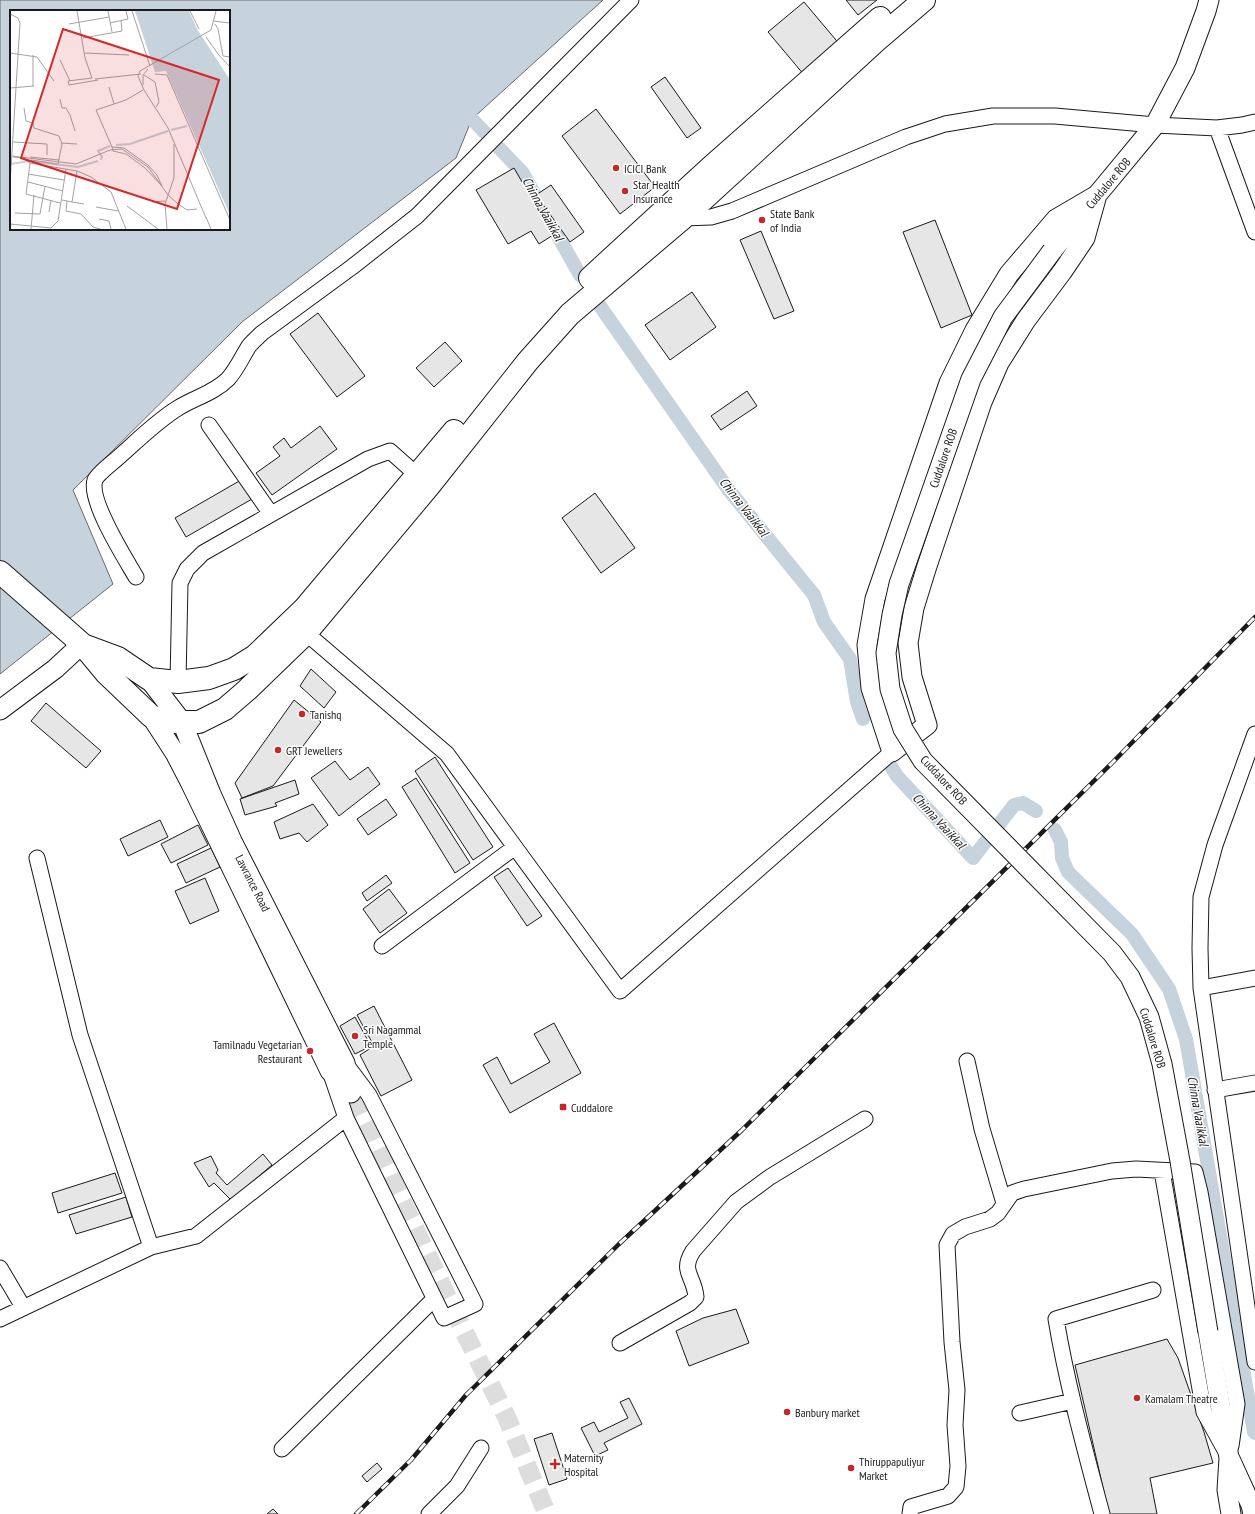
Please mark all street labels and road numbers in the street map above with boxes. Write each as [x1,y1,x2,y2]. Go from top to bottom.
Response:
street label: Cuddalore ROB [1082,154,1134,212]
street label: Cuddalore ROB [926,426,960,490]
street label: Cuddalore ROB [917,752,971,808]
street label: Lawrance Road [232,852,274,914]
street label: Cuddalore ROB [1137,1006,1169,1070]

